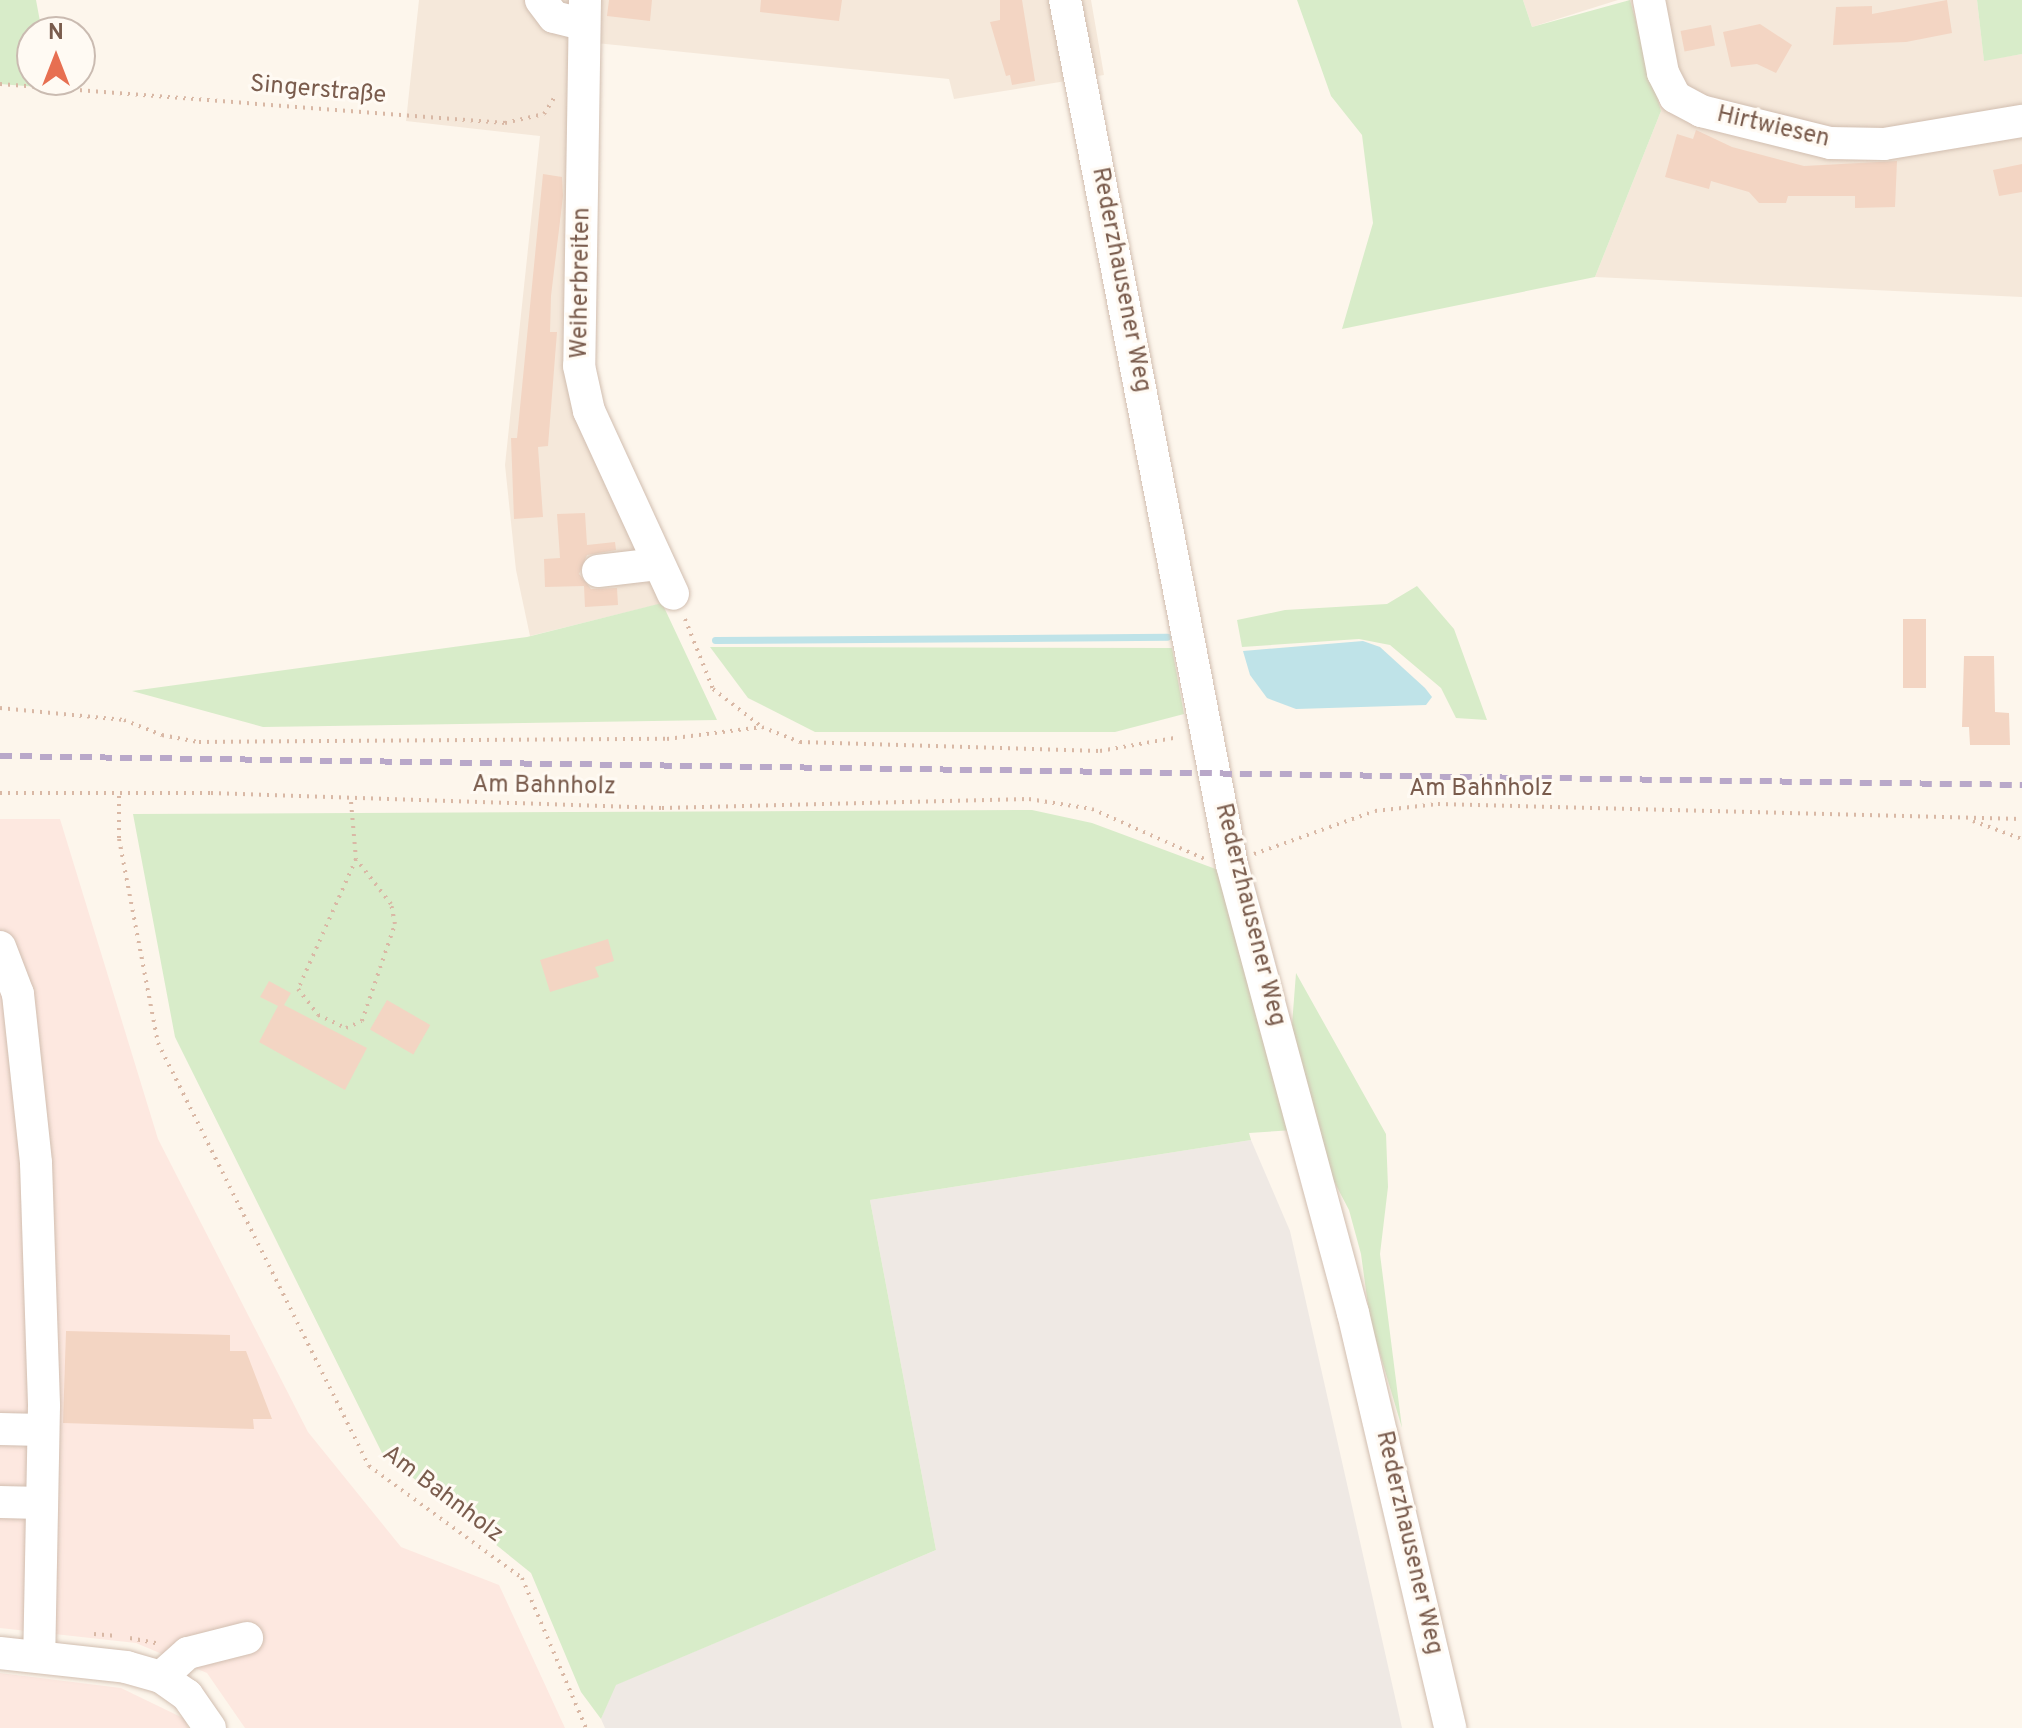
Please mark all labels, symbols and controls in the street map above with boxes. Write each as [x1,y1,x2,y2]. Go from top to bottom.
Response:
north arrow [16,16,96,96]
text: N [48,20,64,47]
street label: Singerstraße [249,71,387,111]
street label: Hirtwiesen [1714,101,1832,155]
street label: Rederzhausener Weg [1084,165,1156,395]
street label: Weiherbreiten [566,207,598,359]
street label: Am Bahnholz [472,771,616,803]
street label: Am Bahnholz [1409,776,1553,804]
street label: Rederzhausener Weg [1207,800,1291,1030]
street label: Rederzhausener Weg [1368,1428,1448,1658]
street label: Am Bahnholz [376,1440,508,1550]

